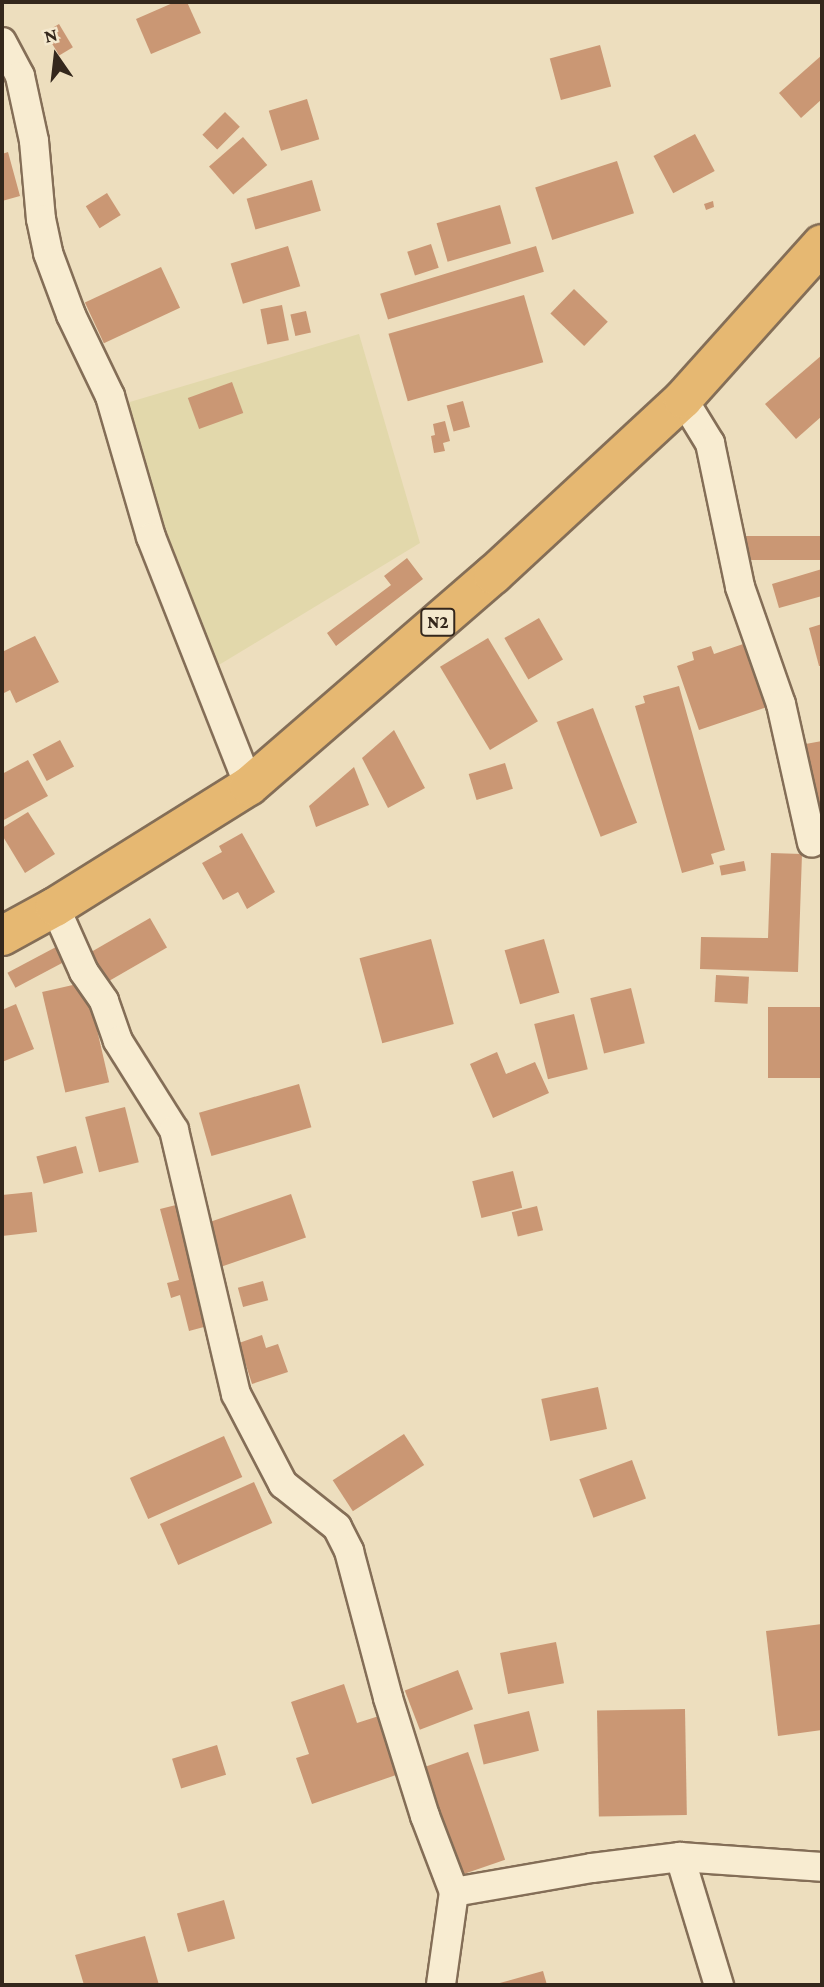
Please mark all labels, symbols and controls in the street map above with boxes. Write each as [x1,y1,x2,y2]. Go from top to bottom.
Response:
north arrow [21,21,91,91]
text: N [42,23,60,47]
road number: N2 [419,608,457,636]

